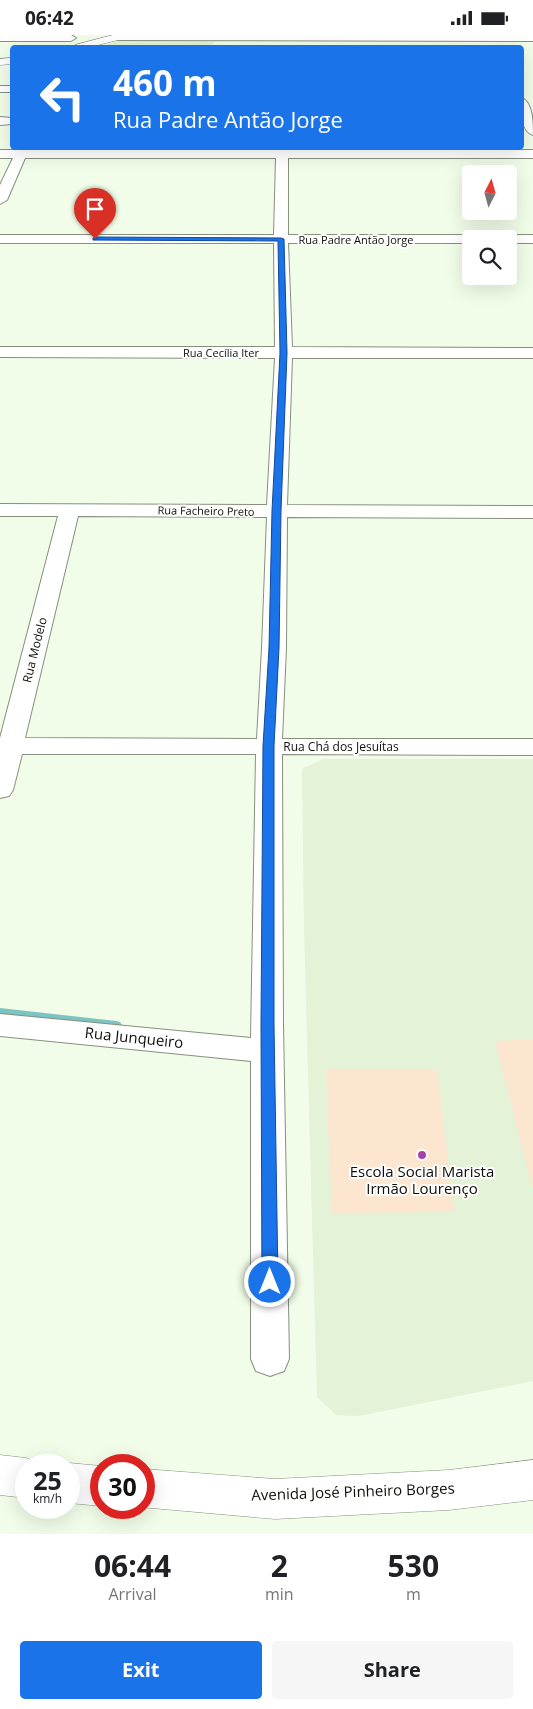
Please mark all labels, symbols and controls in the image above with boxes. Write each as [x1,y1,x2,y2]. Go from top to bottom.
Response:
text: 06:42 [25,5,74,31]
text: 460 m [113,59,217,106]
icon: left [30,65,95,130]
text: Rua Padre Antão Jorge [113,104,343,134]
north arrow [462,165,518,220]
map controls [462,165,517,285]
pin [74,188,116,239]
icon: arrive [81,195,109,223]
button: search [462,230,517,285]
street label: Rua Padre Antão Jorge [299,232,413,247]
street label: Rua Cecília Iter [183,345,259,360]
street label: Rua Facheiro Preto [157,502,255,519]
street label: Rua Modelo [18,615,51,684]
street label: Rua Chá dos Jesuítas [283,738,399,755]
street label: Rua Junqueiro [84,1022,184,1052]
marker: Escola Social Marista Irmão Lourenço [416,1149,428,1161]
place label: Escola Social Marista Irmão Lourenço [350,1161,494,1198]
position arrow [243,1255,295,1307]
speed limit sign: 30 [90,1454,155,1519]
text: 25 [33,1463,62,1497]
street label: Avenida José Pinheiro Borges [251,1477,455,1505]
text: km/h [33,1490,62,1507]
text: 06:44 [94,1545,171,1586]
text: 2 [271,1545,288,1586]
text: 530 [388,1545,439,1586]
text: Arrival [108,1583,157,1605]
text: min [265,1583,294,1605]
text: m [406,1583,421,1605]
button: Exit [20,1641,262,1699]
button: Share [272,1641,513,1699]

